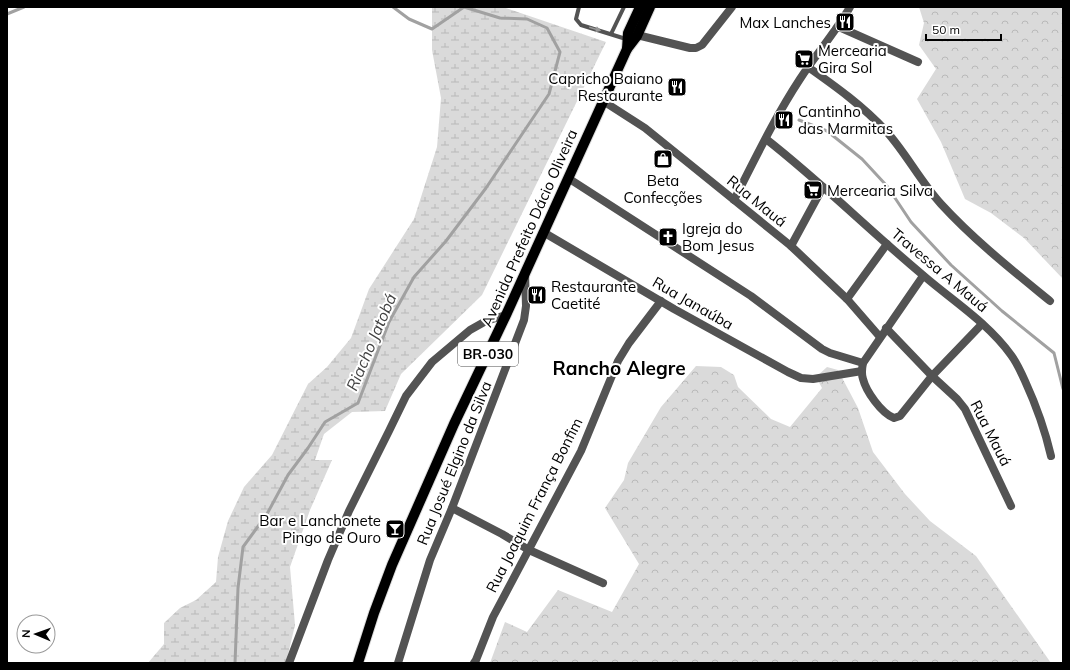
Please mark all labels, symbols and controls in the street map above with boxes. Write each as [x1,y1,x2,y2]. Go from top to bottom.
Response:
restaurant icon: Max Lanches [834,11,856,33]
place label: Max Lanches [739,13,831,32]
scale bar [926,16,1001,42]
text: 50 m [932,22,960,37]
one-way arrow [589,26,601,32]
place label: Mercearia Gira Sol [818,41,887,77]
supermarket icon: Mercearia Gira Sol [793,48,815,70]
place label: Capricho Baiano Restaurante [548,69,663,105]
restaurant icon: Capricho Baiano Restaurante [666,76,688,98]
place label: Cantinho das Marmitas [798,102,893,138]
restaurant icon: Cantinho das Marmitas [773,109,795,131]
street label: Avenida Prefeito Dácio Oliveira [477,126,581,330]
shop icon: Beta Confecções [652,148,674,170]
place label: Beta Confecções [624,171,702,207]
street label: Rua Mauá [723,171,791,231]
supermarket icon: Mercearia Silva [802,179,824,201]
place label: Mercearia Silva [827,181,933,200]
place label: Igreja do Bom Jesus [682,219,754,255]
street label: Travessa A Mauá [888,224,992,316]
church icon: Igreja do Bom Jesus [657,226,679,248]
street label: Rua Janaúba [649,272,737,334]
place label: Restaurante Caetité [551,277,636,313]
restaurant icon: Restaurante Caetité [526,284,548,306]
water label: Riacho Jatobá [342,290,401,394]
road number: BR-030 [458,342,518,366]
district label: Rancho Alegre [552,356,686,380]
street label: Rua Josué Elgino da Silva [412,378,496,548]
street label: Rua Mauá [966,397,1016,469]
street label: Rua Joaquim França Bonfim [482,414,586,596]
place label: Bar e Lanchonete Pingo de Ouro [259,511,381,547]
bar icon: Bar e Lanchonete Pingo de Ouro [384,518,406,540]
north arrow [16,614,56,654]
text: N [19,629,33,638]

